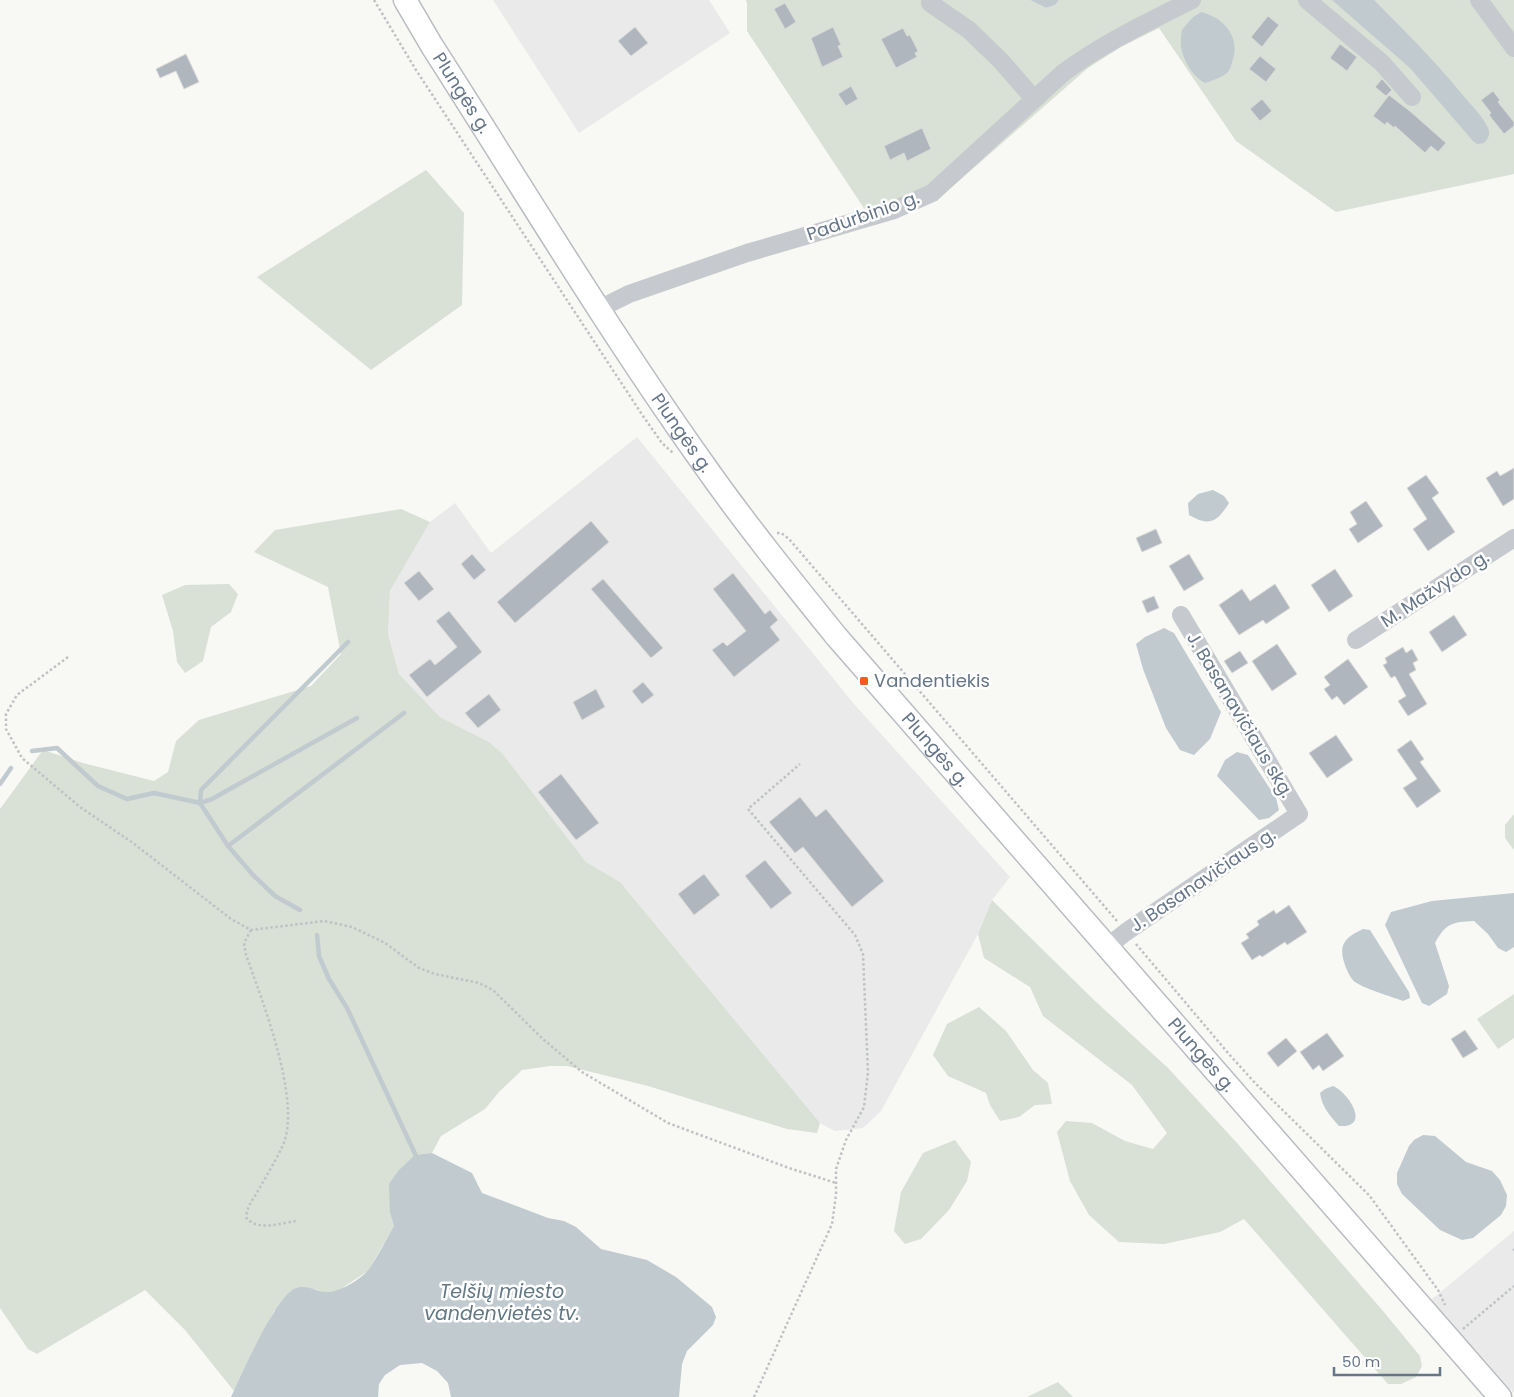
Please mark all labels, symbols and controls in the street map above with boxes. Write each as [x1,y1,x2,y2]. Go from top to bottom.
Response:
street label: Plungės g. [427,47,497,138]
street label: Padurbinio g. [803,185,923,247]
street label: Plungės g. [646,388,719,477]
street label: M. Mažvydo g. [1376,544,1494,633]
street label: J. Basanavičiaus skg. [1181,627,1300,802]
place label: Vandentiekis [874,668,990,693]
marker: Vandentiekis [858,675,870,687]
street label: Plungės g. [896,707,975,792]
street label: J. Basanavičiaus g. [1125,822,1280,938]
street label: Plungės g. [1162,1012,1241,1097]
water label: Telšių miesto vandenvietės tv. [424,1278,580,1327]
scale bar [1334,1344,1440,1376]
text: 50 m [1342,1351,1380,1372]

